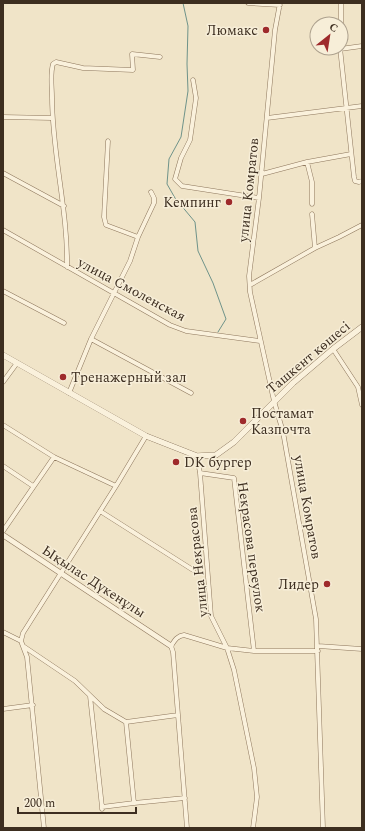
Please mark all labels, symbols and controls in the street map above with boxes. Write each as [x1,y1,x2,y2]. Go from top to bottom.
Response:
north arrow [309,16,349,56]
text: С [326,18,342,37]
place label: Люмакс [207,20,258,41]
marker: Люмакс [261,25,271,35]
street label: улица Комратов [232,137,264,244]
place label: Кемпинг [163,192,221,213]
marker: Кемпинг [224,197,234,207]
street label: улица Смоленская [73,252,190,327]
street label: Ташкент көшесі [262,316,355,399]
place label: Тренажерный зал [71,367,187,388]
marker: Тренажерный зал [58,372,68,382]
place label: Постамат Казпочта [251,403,314,440]
marker: Постамат Казпочта [238,416,248,426]
place label: DK бургер [184,452,252,473]
street label: улица Комратов [288,453,327,560]
marker: DK бургер [171,457,181,467]
street label: Некрасова переулок [232,480,271,614]
street label: улица Некрасова [181,506,214,619]
street label: Ықылас Дүкенұлы [38,540,150,623]
place label: Лидер [278,574,319,595]
marker: Лидер [322,579,332,589]
scale bar [18,789,136,815]
text: 200 m [24,794,55,813]

